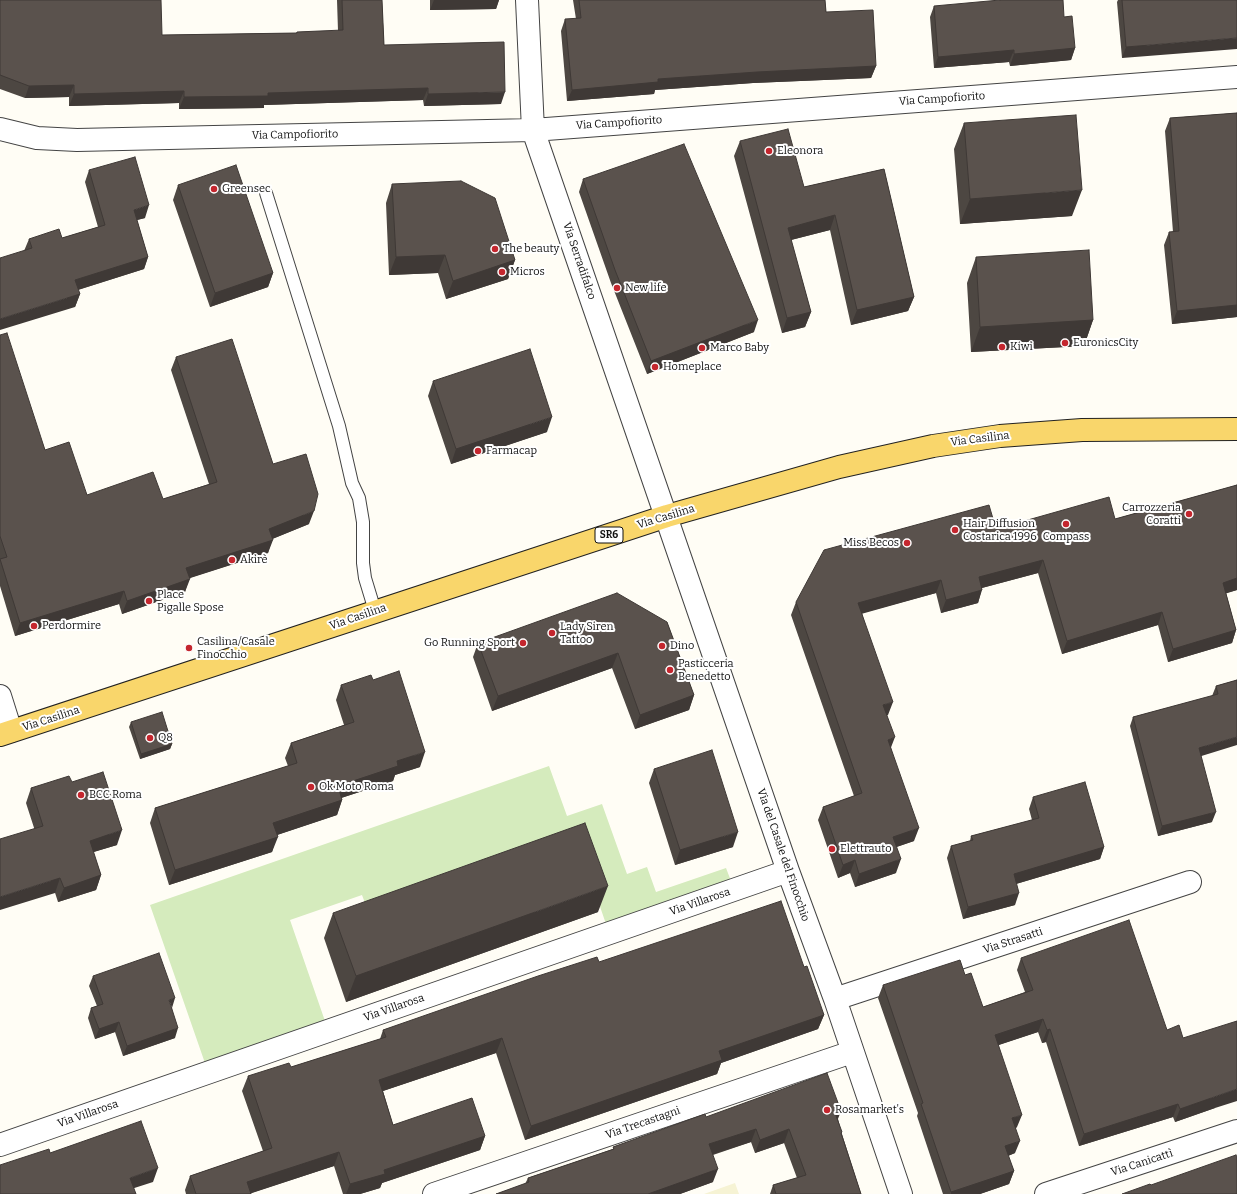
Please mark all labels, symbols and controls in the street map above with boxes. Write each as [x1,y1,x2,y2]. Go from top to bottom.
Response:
street label: Via Campofiorito [898,89,986,109]
street label: Via Campofiorito [575,113,663,133]
street label: Via Campofiorito [252,128,338,142]
place label: Eleonora [777,144,823,158]
marker: Eleonora [764,146,774,156]
place label: Greensec [222,182,271,196]
marker: Greensec [209,184,219,194]
street label: Via Serradifalco [560,221,598,301]
place label: The beauty [503,242,559,256]
marker: The beauty [490,244,500,254]
place label: Micros [510,265,545,279]
marker: Micros [497,267,507,277]
place label: New life [625,281,667,295]
marker: New life [612,283,622,293]
place label: EuronicsCity [1073,336,1138,350]
marker: EuronicsCity [1060,338,1070,348]
place label: Kiwi [1010,340,1033,354]
place label: Marco Baby [710,341,769,355]
marker: Kiwi [997,342,1007,352]
marker: Marco Baby [697,343,707,353]
place label: Homeplace [663,360,721,374]
marker: Homeplace [650,362,660,372]
street label: Via Casilina [950,429,1010,449]
place label: Farmacap [486,444,537,458]
marker: Farmacap [473,446,483,456]
place label: Carrozzeria Coratti [1122,501,1181,527]
street label: Via Casilina [636,502,696,532]
marker: Carrozzeria Coratti [1184,509,1194,519]
place label: Hair Diffusion Costarica 1996 [963,517,1037,543]
marker: Compass [1061,519,1071,529]
marker: Hair Diffusion Costarica 1996 [950,525,960,535]
road number: SR6 [595,527,623,543]
place label: Compass [1043,530,1089,544]
place label: Miss Becos [843,536,899,550]
marker: Miss Becos [902,538,912,548]
place label: Akirè [240,553,268,567]
marker: Akirè [227,555,237,565]
place label: Place Pigalle Spose [157,588,224,614]
marker: Place Pigalle Spose [144,596,154,606]
street label: Via Casilina [328,601,388,633]
place label: Perdormire [42,619,101,633]
place label: Lady Siren Tattoo [560,620,613,646]
marker: Perdormire [29,621,39,631]
marker: Lady Siren Tattoo [547,628,557,638]
place label: Casilina/Casale Finocchio [197,635,275,661]
place label: Go Running Sport [424,636,515,650]
marker: Go Running Sport [518,638,528,648]
place label: Dino [670,639,694,653]
marker: Dino [657,641,667,651]
marker: Casilina/Casale Finocchio [184,643,194,653]
place label: Pasticceria Benedetto [678,657,734,683]
marker: Pasticceria Benedetto [665,665,675,675]
street label: Via Casilina [21,704,81,734]
place label: Q8 [158,731,173,745]
marker: Q8 [145,733,155,743]
place label: Ok Moto Roma [319,780,394,794]
marker: Ok Moto Roma [306,782,316,792]
street label: Via del Casale del Finocchio [754,787,812,923]
place label: BCC Roma [89,788,142,802]
marker: BCC Roma [76,790,86,800]
place label: Elettrauto [840,842,891,856]
marker: Elettrauto [827,844,837,854]
street label: Via Villarosa [668,885,732,919]
street label: Via Strasatti [981,925,1045,957]
street label: Via Villarosa [362,991,426,1025]
street label: Via Villarosa [56,1097,120,1131]
place label: Rosamarket's [835,1103,904,1117]
street label: Via Trecastagni [604,1104,682,1142]
marker: Rosamarket's [822,1105,832,1115]
street label: Via Canicattì [1109,1147,1175,1179]

